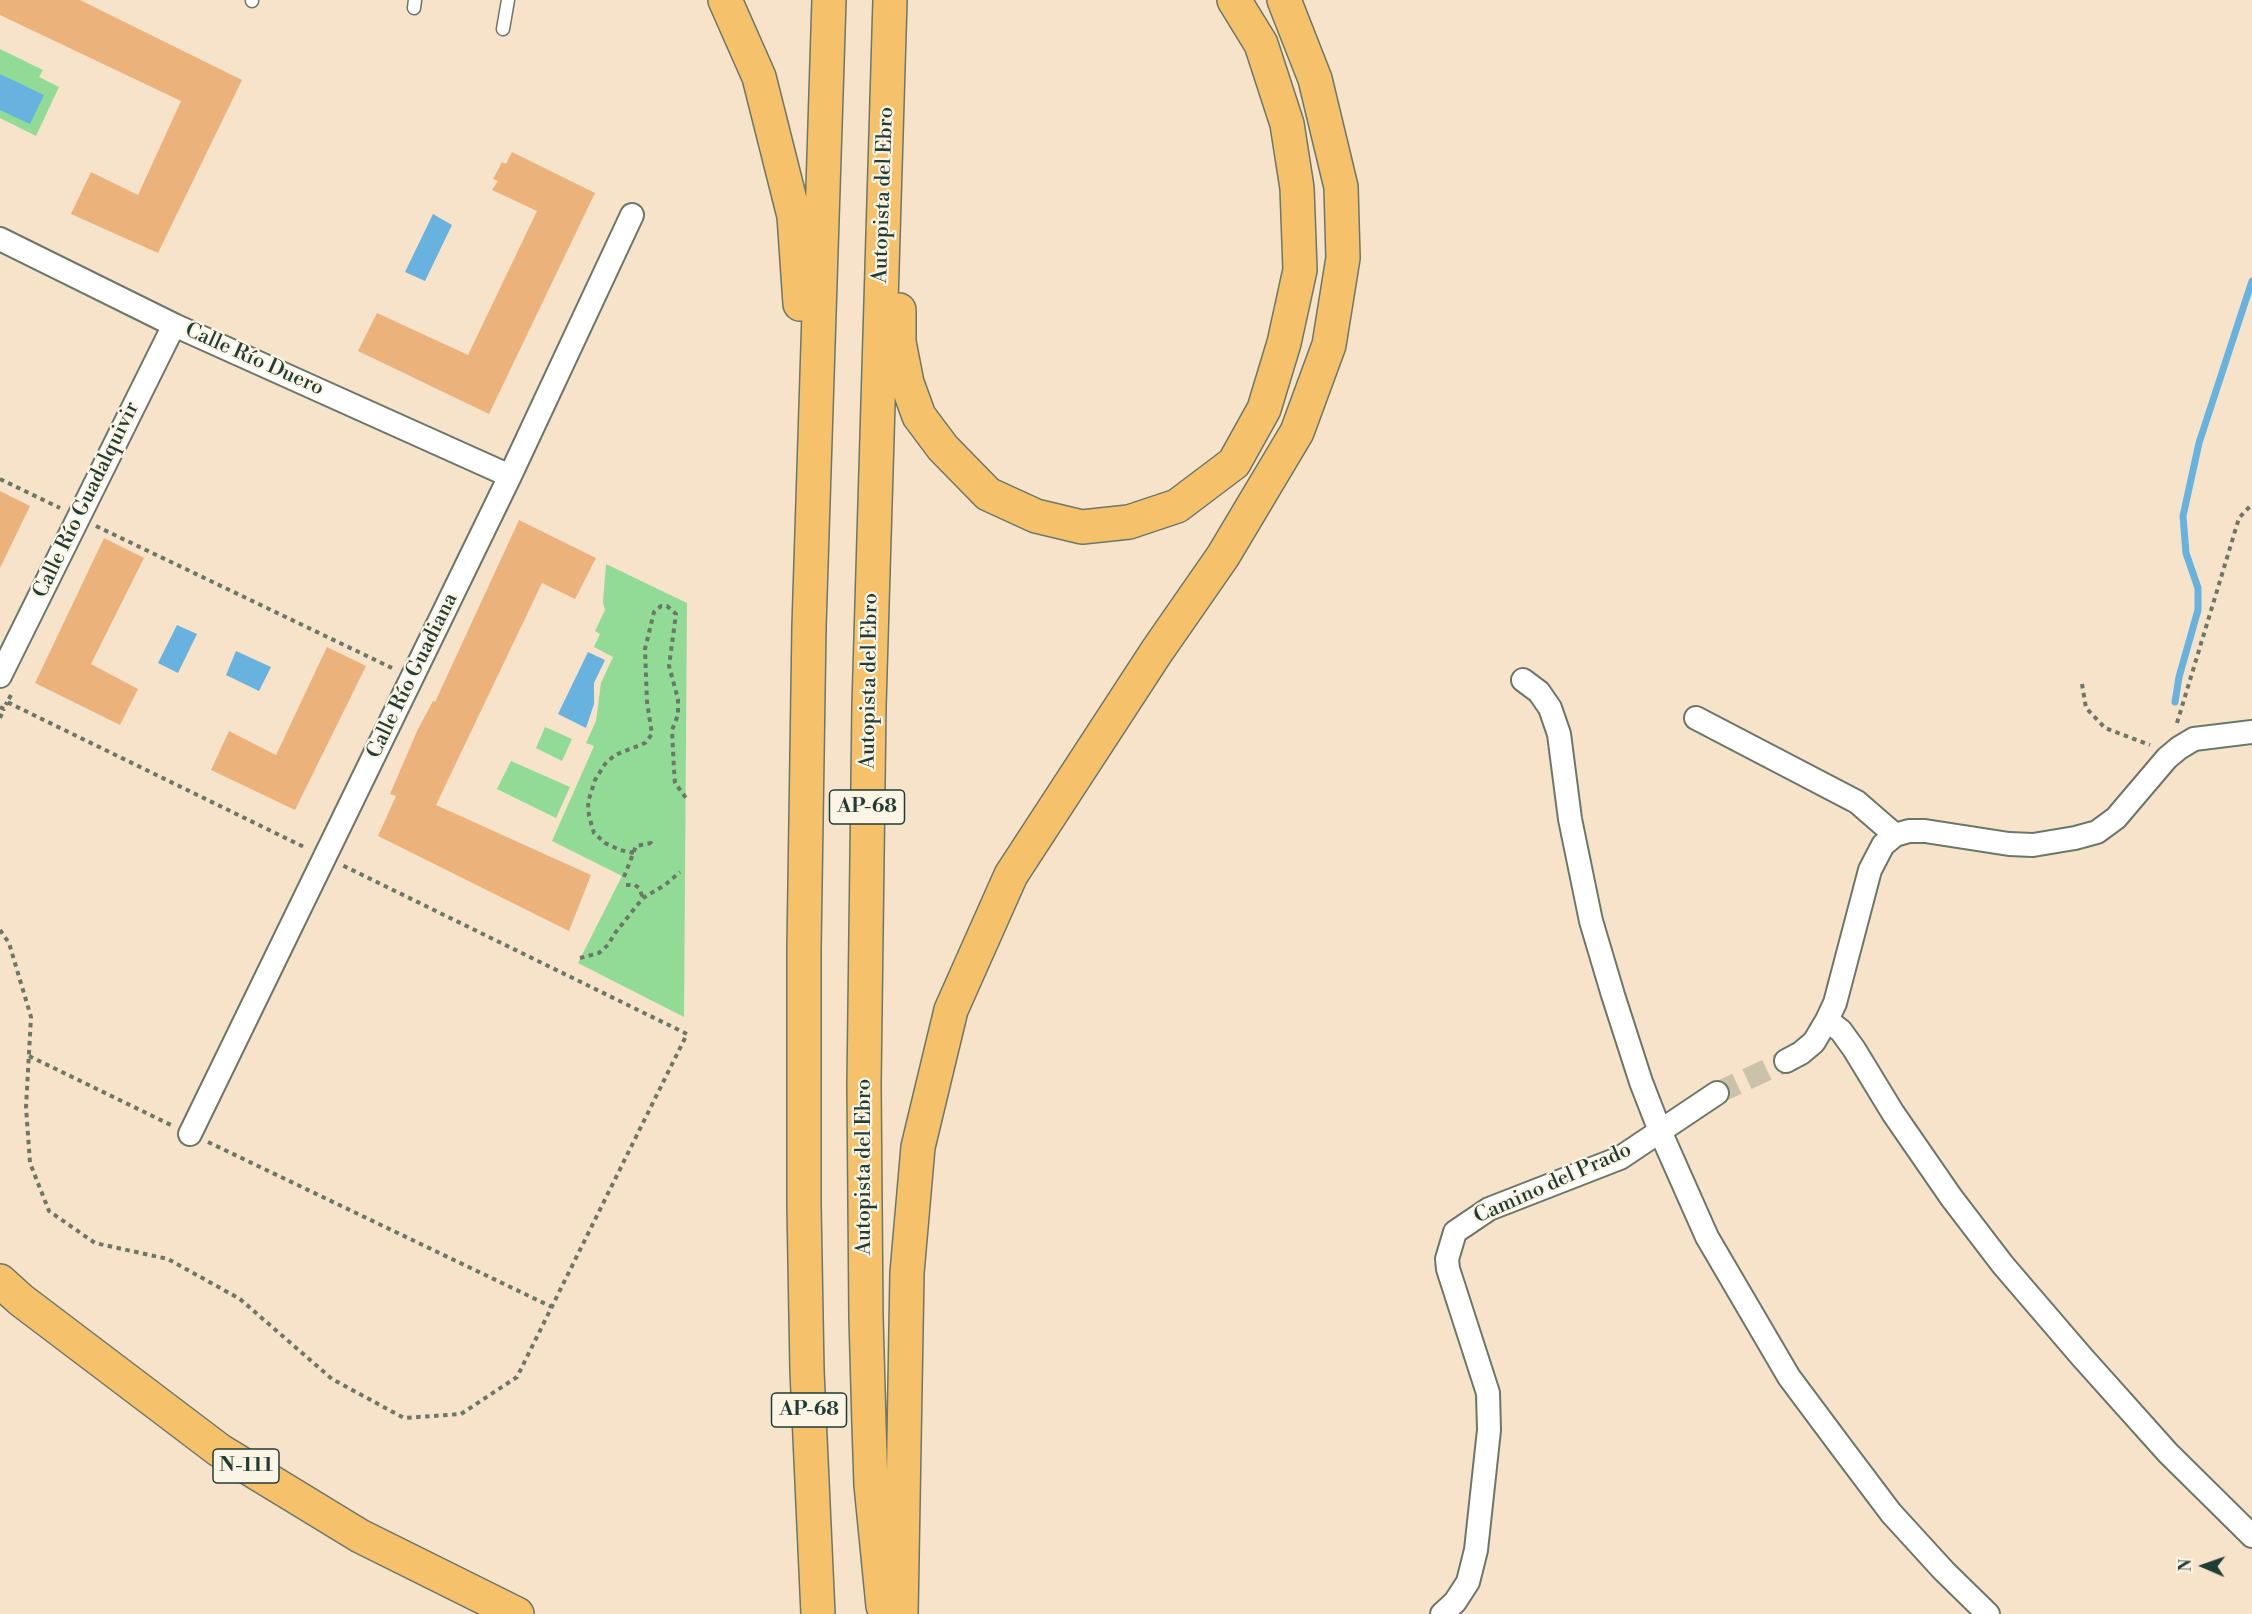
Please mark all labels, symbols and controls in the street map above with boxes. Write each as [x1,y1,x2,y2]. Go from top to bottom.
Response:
street label: Autopista del Ebro [868,106,900,284]
street label: Calle Río Duero [181,318,327,402]
street label: Calle Río Guadalquivir [29,398,145,602]
street label: Calle Río Guadiana [362,589,464,763]
street label: Autopista del Ebro [856,593,884,769]
road number: AP-68 [830,790,904,824]
street label: Autopista del Ebro [852,1079,878,1255]
street label: Camino del Prado [1470,1138,1636,1230]
road number: AP-68 [772,1393,846,1427]
road number: N-111 [213,1449,279,1483]
north arrow [2174,1536,2234,1596]
text: N [2176,1559,2196,1572]

